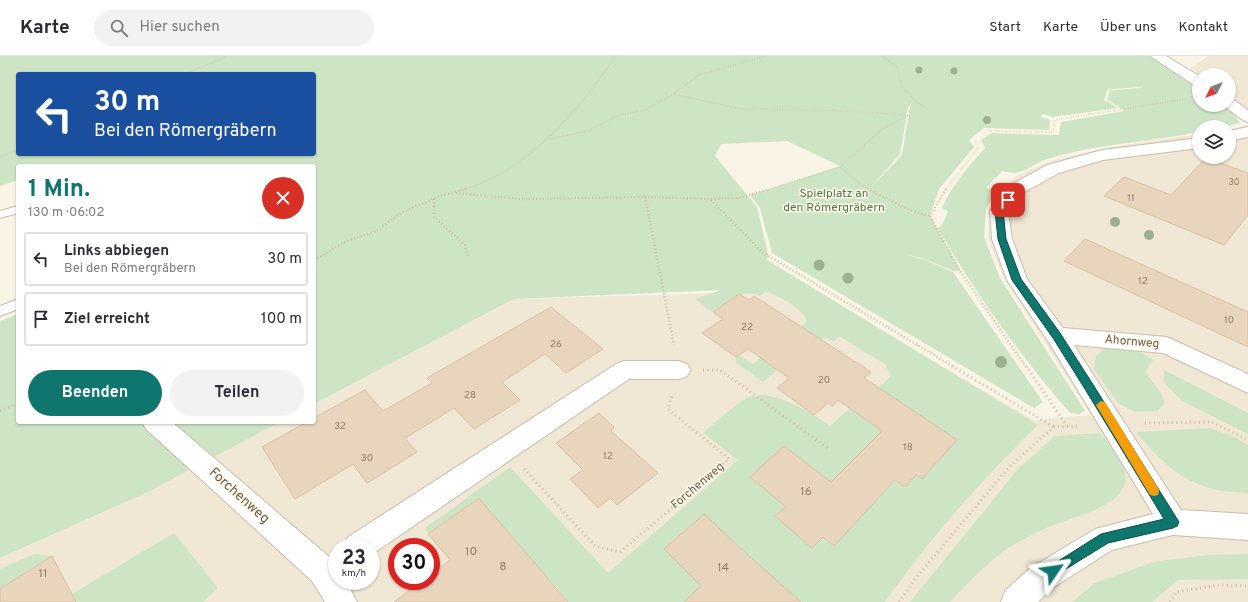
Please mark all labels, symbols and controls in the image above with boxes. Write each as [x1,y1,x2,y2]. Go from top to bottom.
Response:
search box [94,10,374,46]
text: Karte [20,16,70,40]
icon: search [108,17,130,39]
text: Hier suchen [140,18,220,37]
text: Start [989,19,1021,36]
text: Karte [1043,19,1078,36]
text: Über uns [1100,19,1157,36]
text: Kontakt [1179,19,1228,36]
north arrow [1192,68,1236,112]
map controls [1192,68,1236,164]
text: 30 m [94,85,160,121]
icon: left [28,88,80,140]
text: Bei den Römergräbern [94,120,277,143]
button: layers [1192,120,1236,164]
text: 1 Min. [28,175,90,205]
button: close [262,177,304,219]
house number: 30 [1228,177,1240,188]
pin [991,183,1025,217]
park label: Spielplatz an den Römergräbern [783,186,885,216]
icon: arrive [997,189,1019,211]
house number: 11 [1127,192,1135,205]
text: 130 m · 06:02 [28,205,104,221]
text: Links abbiegen [64,242,169,261]
icon: left [30,248,52,270]
text: 30 m [267,250,302,269]
text: Bei den Römergräbern [64,261,196,277]
house number: 12 [1138,275,1148,288]
icon: arrive [30,308,52,330]
text: Ziel erreicht [64,310,150,329]
text: 100 m [261,310,302,329]
house number: 10 [1224,314,1234,327]
house number: 22 [741,321,753,334]
street label: Ahornweg [1104,332,1160,352]
house number: 26 [550,338,562,351]
button: Beenden [28,370,162,416]
button: Teilen [170,370,304,416]
house number: 20 [818,374,830,387]
house number: 28 [464,389,476,402]
house number: 32 [334,420,346,433]
house number: 18 [903,441,913,454]
house number: 12 [603,450,613,463]
house number: 30 [361,452,373,465]
street label: Forchenweg [668,459,728,513]
street label: Forchenweg [205,464,273,528]
house number: 16 [800,484,812,500]
speed limit sign: 30 [388,538,440,590]
house number: 10 [465,544,477,560]
text: 23 [342,546,366,572]
position arrow [1032,550,1074,592]
house number: 8 [499,559,507,575]
house number: 14 [717,560,729,576]
house number: 11 [39,566,47,582]
text: km/h [342,567,366,580]

